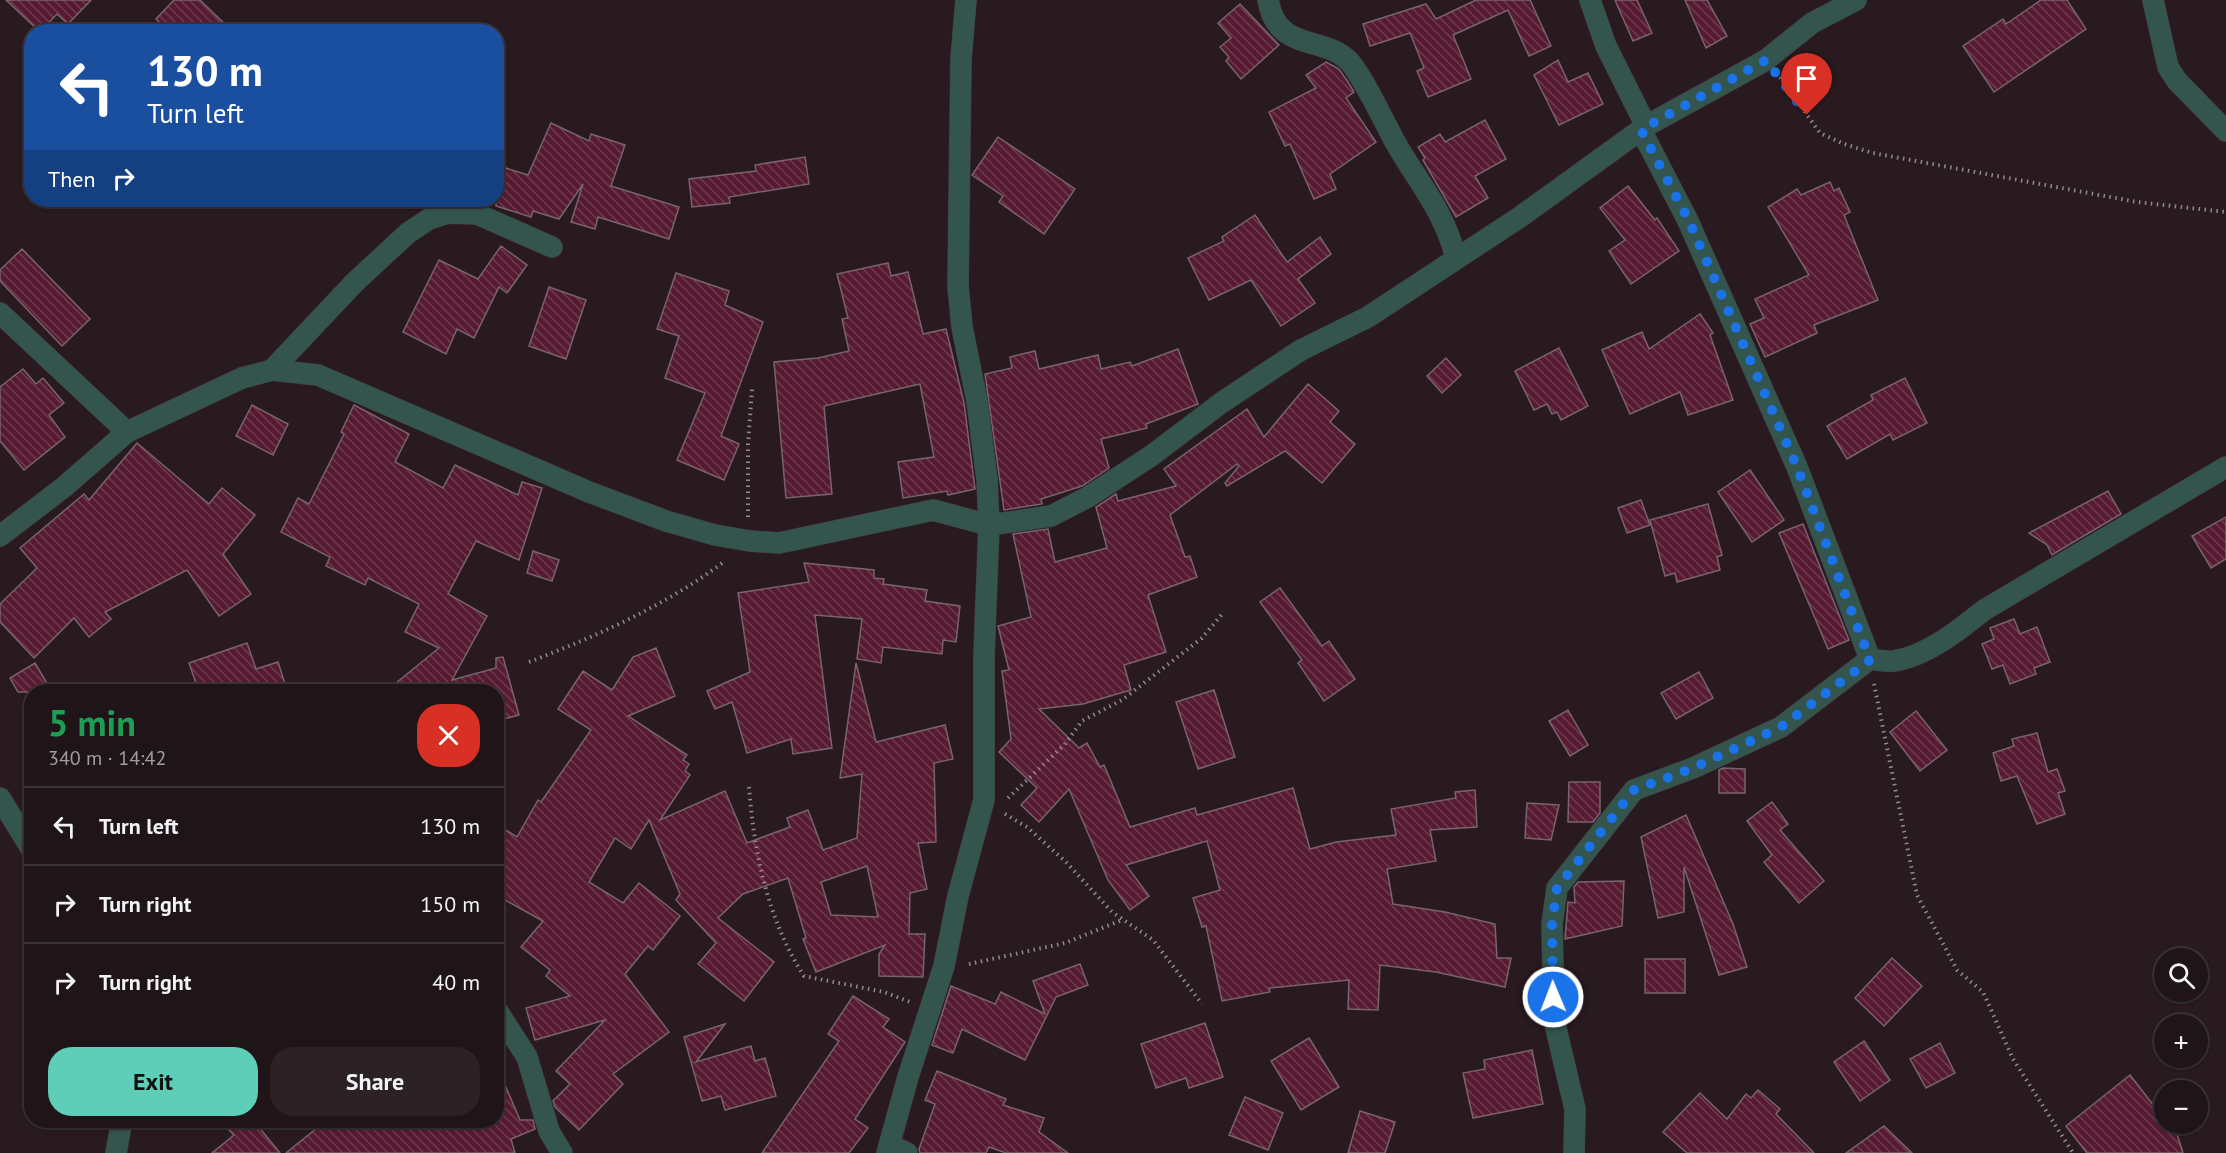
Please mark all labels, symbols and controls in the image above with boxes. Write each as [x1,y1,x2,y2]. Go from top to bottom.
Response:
text: 130 m [147,43,263,98]
icon: left [48,48,126,126]
pin [1781,53,1832,115]
icon: arrive [1790,62,1823,95]
text: Turn left [147,96,244,130]
icon: right [107,162,140,195]
text: Then [48,165,95,193]
text: 5 min [48,699,136,746]
button: close [417,704,480,767]
text: 340 m · 14:42 [48,745,166,771]
icon: left [48,810,81,843]
text: Turn left [99,812,179,840]
text: 130 m [420,812,480,840]
icon: right [48,888,81,921]
text: Turn right [99,890,191,918]
text: 150 m [420,890,480,918]
map controls [2154,948,2208,1134]
button: search [2154,948,2208,1002]
position arrow [1521,965,1585,1029]
icon: right [48,966,81,999]
text: Turn right [99,968,191,996]
text: 40 m [432,968,480,996]
button: + [2154,1014,2208,1068]
button: Exit [48,1047,258,1116]
button: Share [270,1047,480,1116]
button: − [2154,1080,2208,1134]

